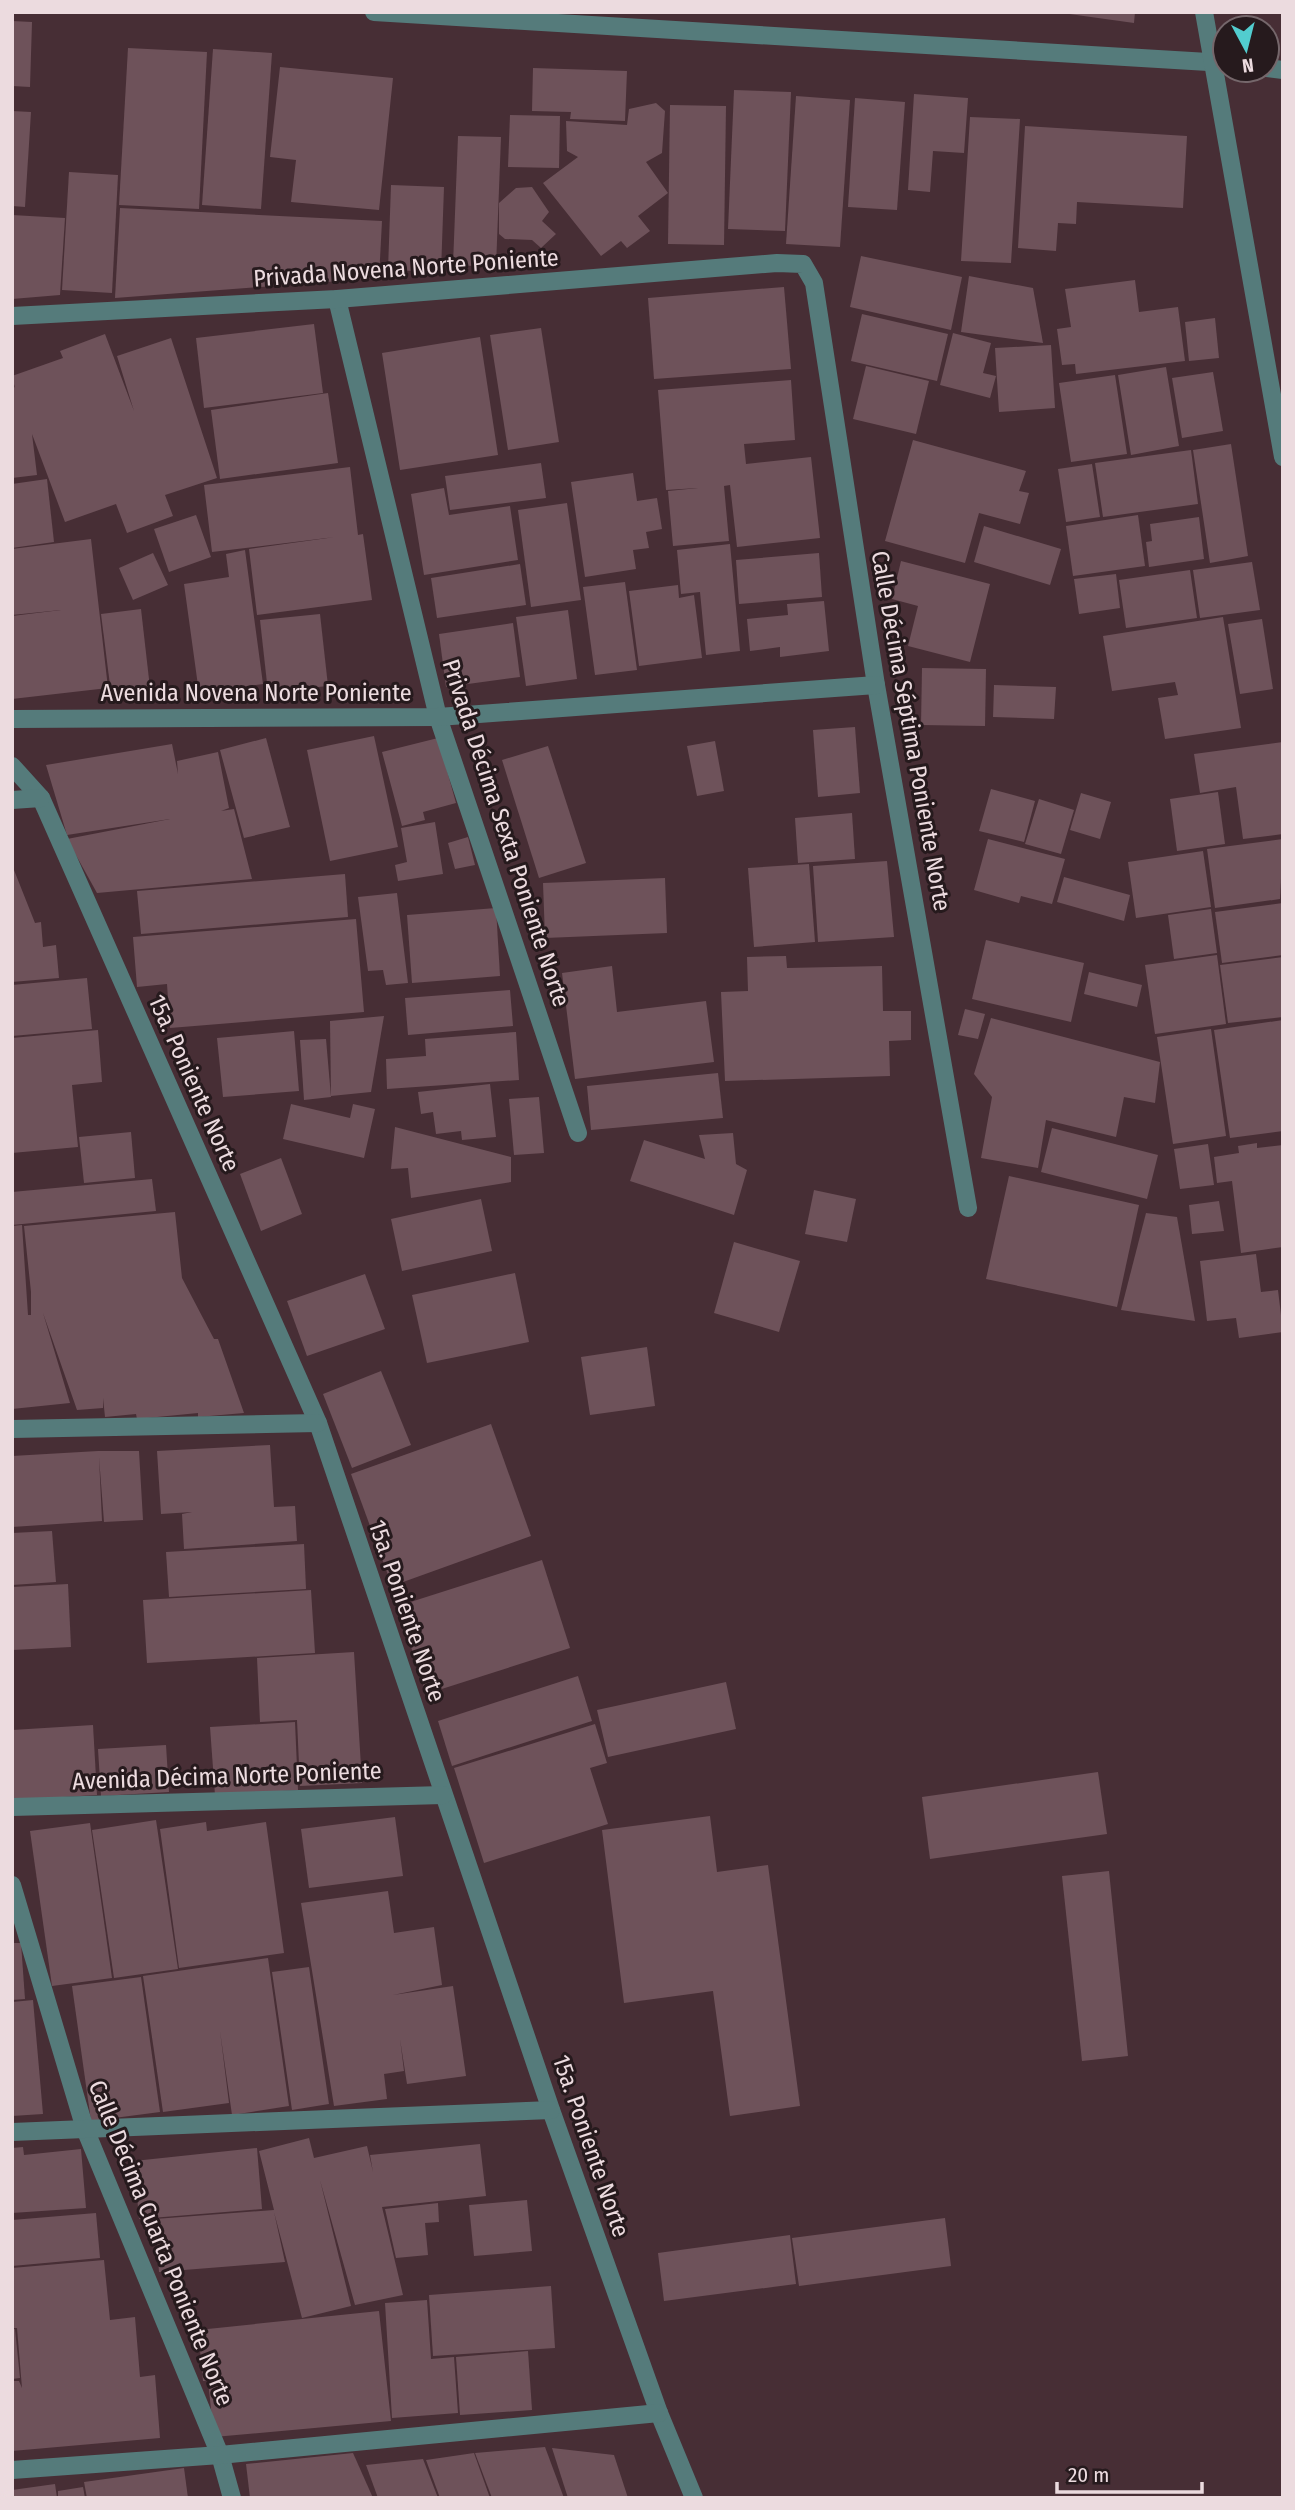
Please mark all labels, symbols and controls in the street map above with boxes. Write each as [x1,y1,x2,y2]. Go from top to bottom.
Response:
north arrow [1211,14,1281,84]
text: N [1241,53,1255,77]
street label: Privada Novena Norte Poniente [252,243,560,293]
street label: Calle Décima Séptima Poniente Norte [865,549,957,913]
street label: Privada Décima Sexta Poniente Norte [437,656,575,1010]
street label: Avenida Novena Norte Poniente [100,679,412,707]
street label: 15a. Poniente Norte [142,990,246,1176]
street label: 15a. Poniente Norte [363,1516,451,1706]
street label: Avenida Décima Norte Poniente [72,1757,382,1795]
street label: 15a. Poniente Norte [547,2051,635,2241]
street label: Calle Décima Cuarta Poniente Norte [83,2076,239,2410]
scale bar [1057,2450,1202,2494]
text: 20 m [1068,2462,1109,2488]

